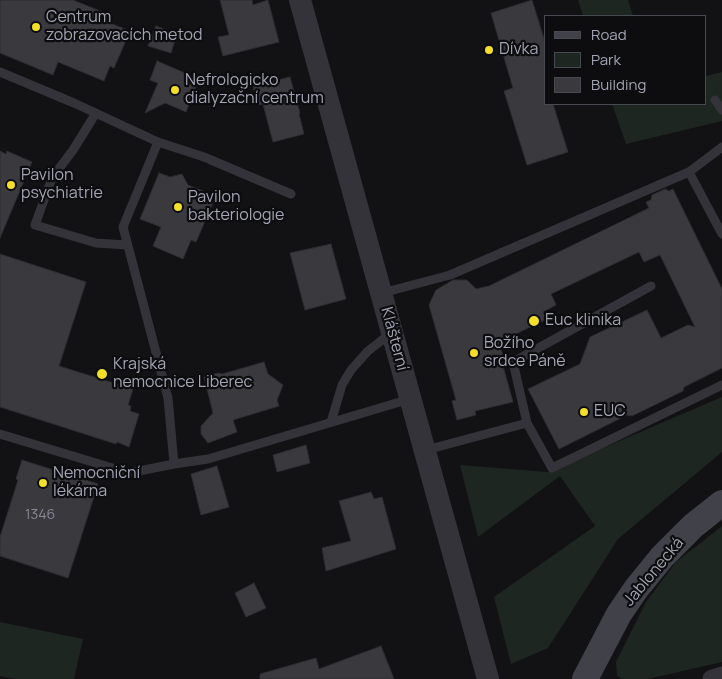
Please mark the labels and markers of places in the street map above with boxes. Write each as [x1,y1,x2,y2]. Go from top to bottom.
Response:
place label: Centrum zobrazovacích metod [46,8,202,46]
marker: Centrum zobrazovacích metod [30,21,42,33]
place label: Dívka [499,40,538,60]
marker: Dívka [483,44,495,56]
place label: Nefrologicko dialyzační centrum [185,71,324,109]
marker: Nefrologicko dialyzační centrum [169,84,181,96]
place label: Pavilon psychiatrie [21,166,103,204]
marker: Pavilon psychiatrie [5,179,17,191]
place label: Pavilon bakteriologie [188,188,284,226]
marker: Pavilon bakteriologie [172,201,184,213]
place label: Euc klinika [545,311,621,331]
marker: Euc klinika [527,314,541,328]
place label: Božího srdce Páně [484,334,566,372]
marker: Božího srdce Páně [468,347,480,359]
place label: Krajská nemocnice Liberec [113,355,252,393]
marker: Krajská nemocnice Liberec [95,367,109,381]
place label: EUC [594,402,626,422]
marker: EUC [578,406,590,418]
place label: Nemocniční lékárna [53,464,140,502]
marker: Nemocniční lékárna [37,477,49,489]

